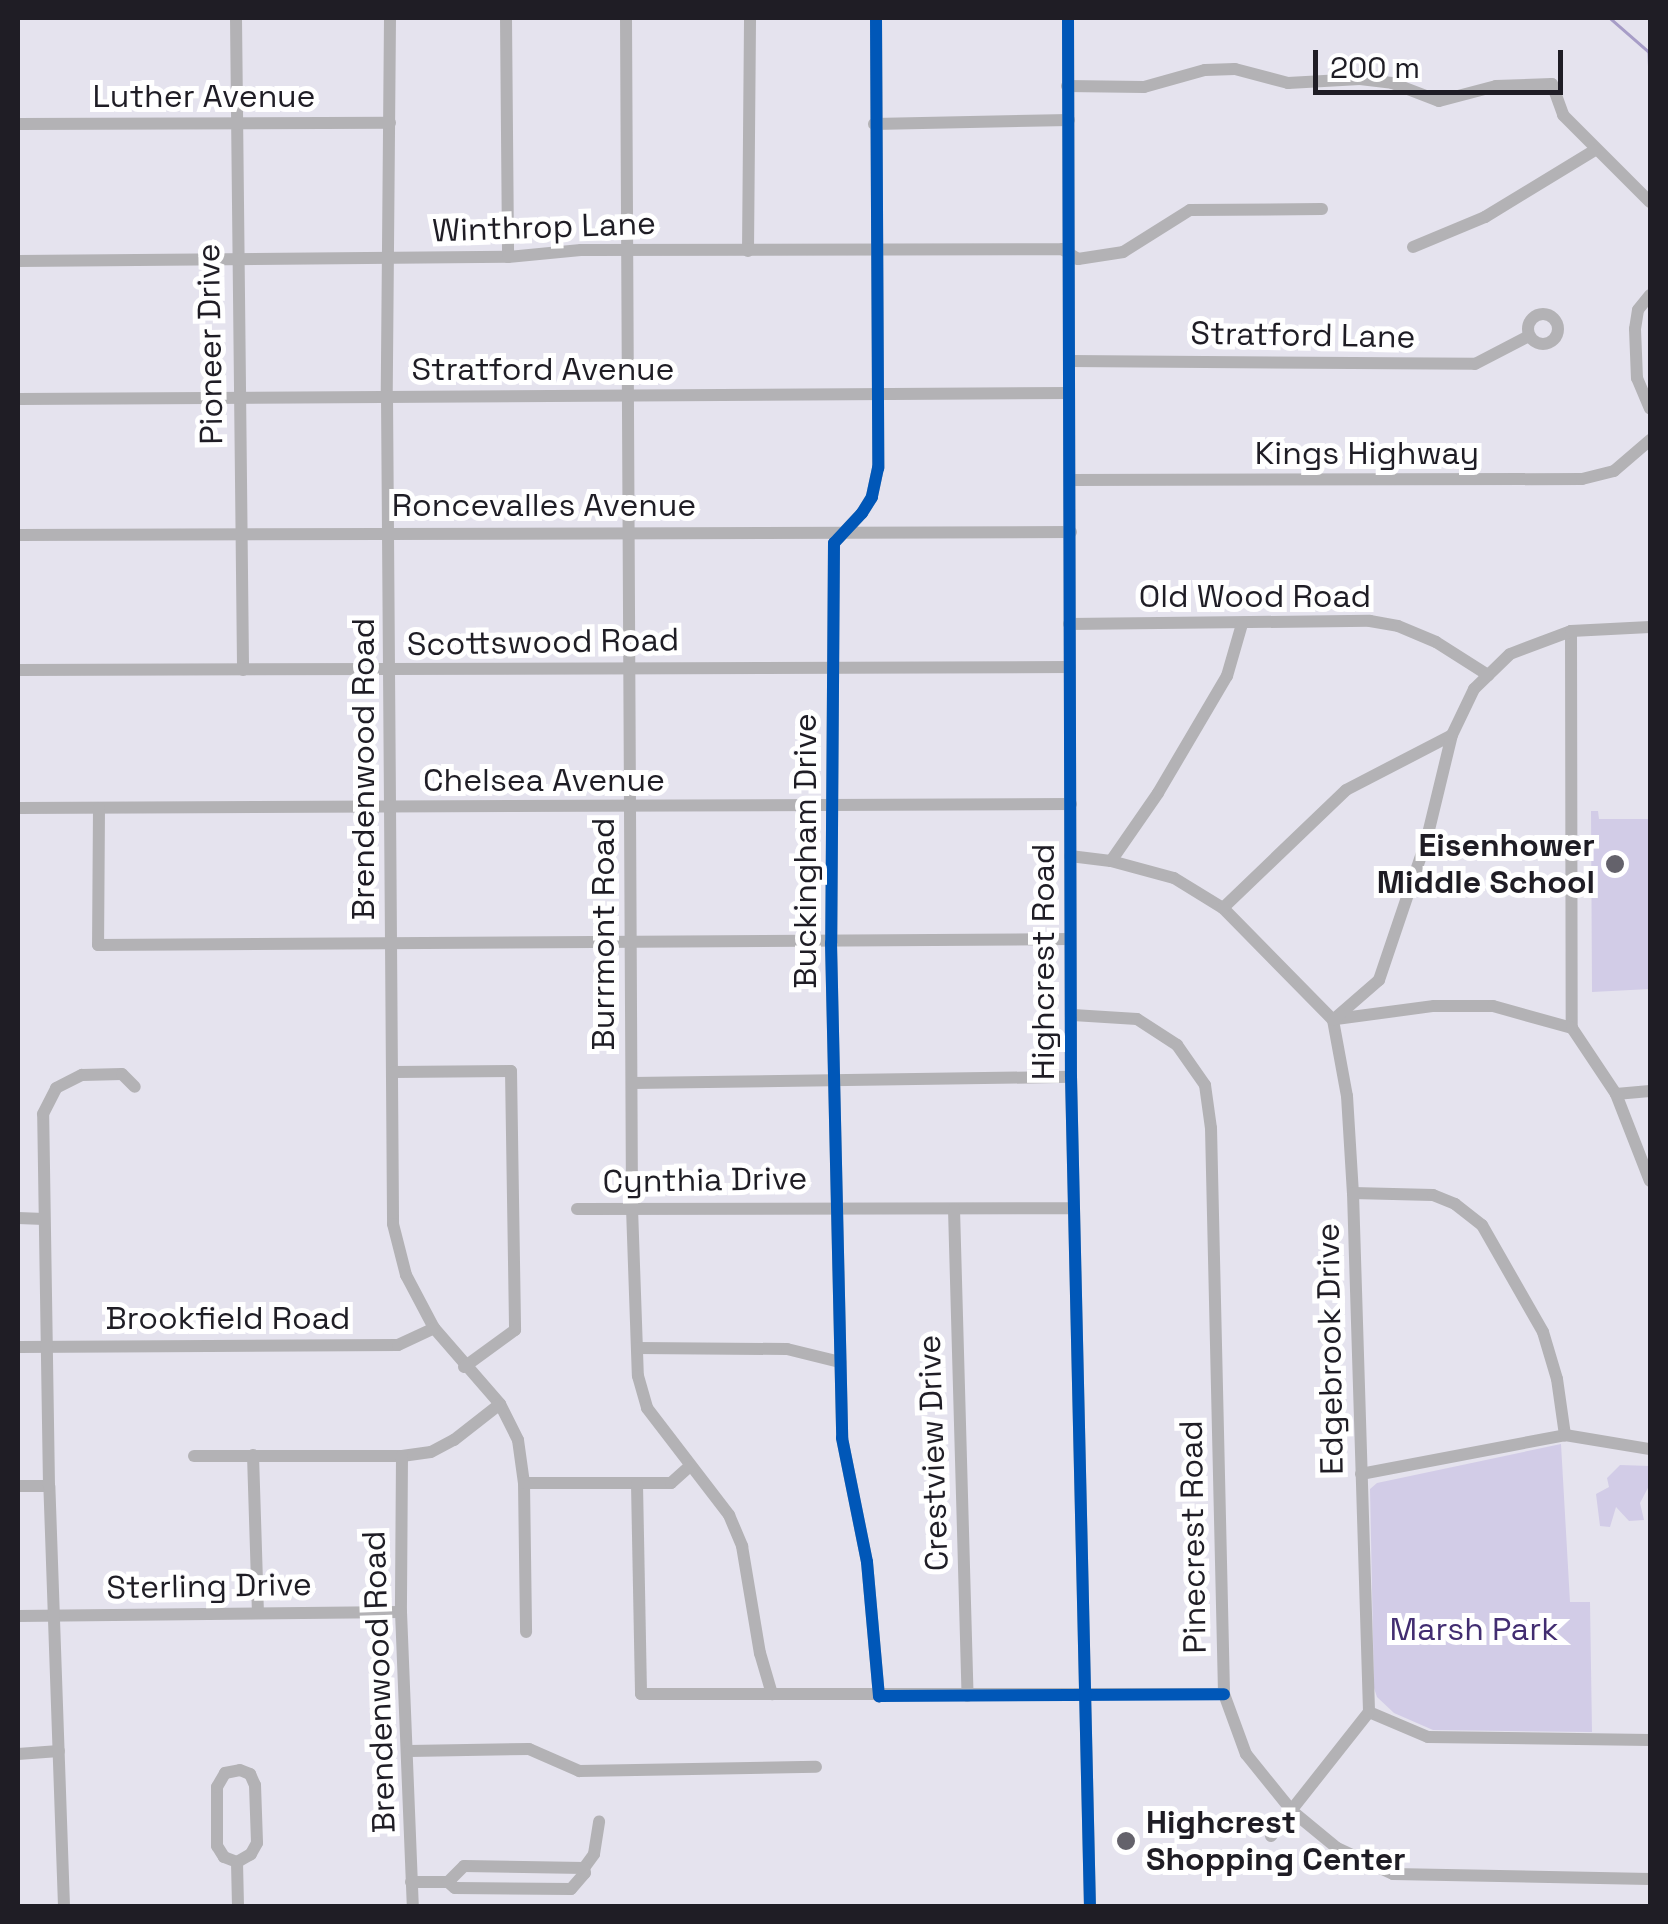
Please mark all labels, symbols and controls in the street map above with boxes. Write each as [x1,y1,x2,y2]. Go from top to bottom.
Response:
scale bar [1318,30,1568,92]
text: 200 m [1330,48,1420,87]
street label: Luther Avenue [92,77,316,115]
street label: Winthrop Lane [431,204,657,250]
street label: Pioneer Drive [189,243,231,445]
street label: Stratford Lane [1190,314,1416,356]
street label: Stratford Avenue [411,350,675,388]
street label: Kings Highway [1255,434,1479,472]
street label: Roncevalles Avenue [392,486,696,524]
street label: Old Wood Road [1139,577,1371,615]
street label: Brendenwood Road [344,618,382,920]
street label: Scottswood Road [406,620,680,664]
street label: Buckingham Drive [786,713,824,989]
street label: Chelsea Avenue [423,761,665,799]
street label: Burrmont Road [584,818,622,1050]
place label: Eisenhower Middle School [1377,827,1595,902]
street label: Highcrest Road [1024,844,1062,1080]
marker: Eisenhower Middle School [1604,853,1626,875]
street label: Cynthia Drive [602,1159,808,1201]
street label: Edgebrook Drive [1309,1223,1351,1475]
street label: Brookfield Road [106,1299,350,1337]
street label: Crestview Drive [910,1334,956,1572]
street label: Pinecrest Road [1172,1420,1214,1654]
street label: Brendenwood Road [355,1530,403,1834]
street label: Sterling Drive [106,1565,312,1607]
park label: Marsh Park [1389,1610,1559,1648]
place label: Highcrest Shopping Center [1146,1804,1406,1879]
marker: Highcrest Shopping Center [1115,1830,1137,1852]

